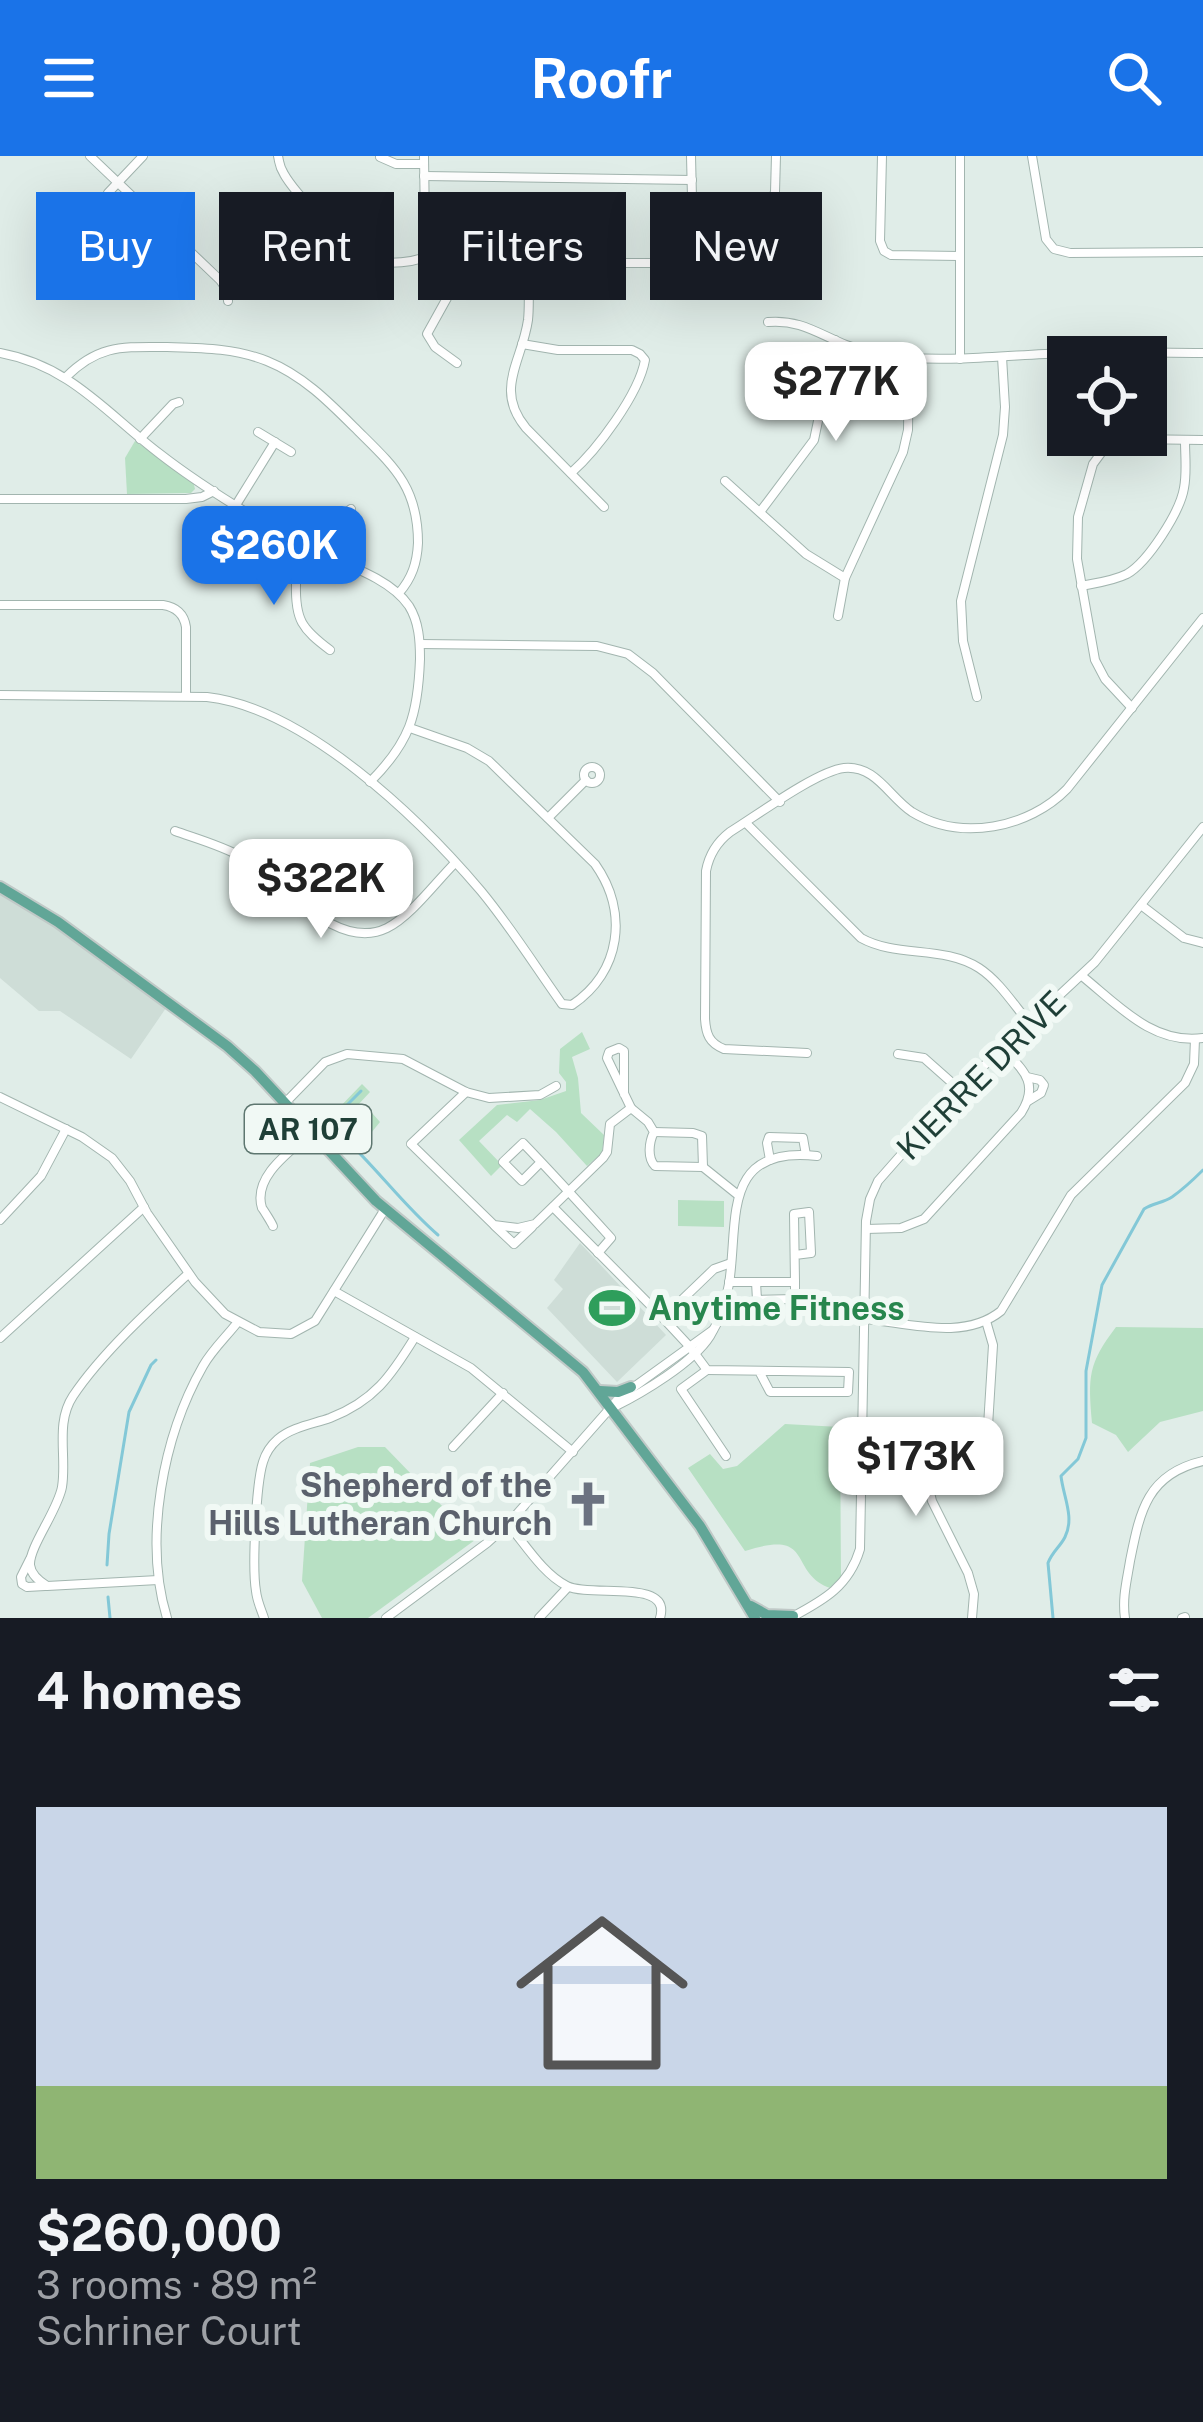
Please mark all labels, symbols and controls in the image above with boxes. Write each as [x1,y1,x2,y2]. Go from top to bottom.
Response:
icon: menu [36,45,102,111]
icon: search [1101,45,1167,111]
text: Roofr [531,47,672,110]
chip: Buy [36,192,195,300]
chip: Rent [219,192,394,300]
chip: Filters [418,192,626,300]
chip: New [650,192,822,300]
map controls [1047,336,1167,456]
button: locate [1047,336,1167,456]
pin: $277K [752,342,920,444]
text: $277K [772,358,900,404]
pin: $260K [190,506,358,608]
text: $260K [209,522,339,568]
pin: $322K [237,839,405,941]
text: $322K [256,855,386,901]
street label: KIERRE DRIVE [889,983,1073,1167]
road number: AR 107 [245,1105,371,1153]
sports icon: Anytime Fitness [587,1283,637,1333]
place label: Anytime Fitness [648,1289,905,1327]
pin: $173K [832,1417,1000,1519]
text: $173K [855,1433,977,1479]
place label: Shepherd of the Hills Lutheran Church [208,1466,552,1542]
church icon: Shepherd of the Hills Lutheran Church [563,1479,613,1529]
icon: filters [1101,1657,1167,1723]
text: 4 homes [36,1661,242,1720]
icon: home [494,1885,710,2101]
text: $260,000 [36,2203,282,2262]
text: 3 rooms · 89 m² [36,2262,317,2308]
text: Schriner Court [36,2308,302,2354]

